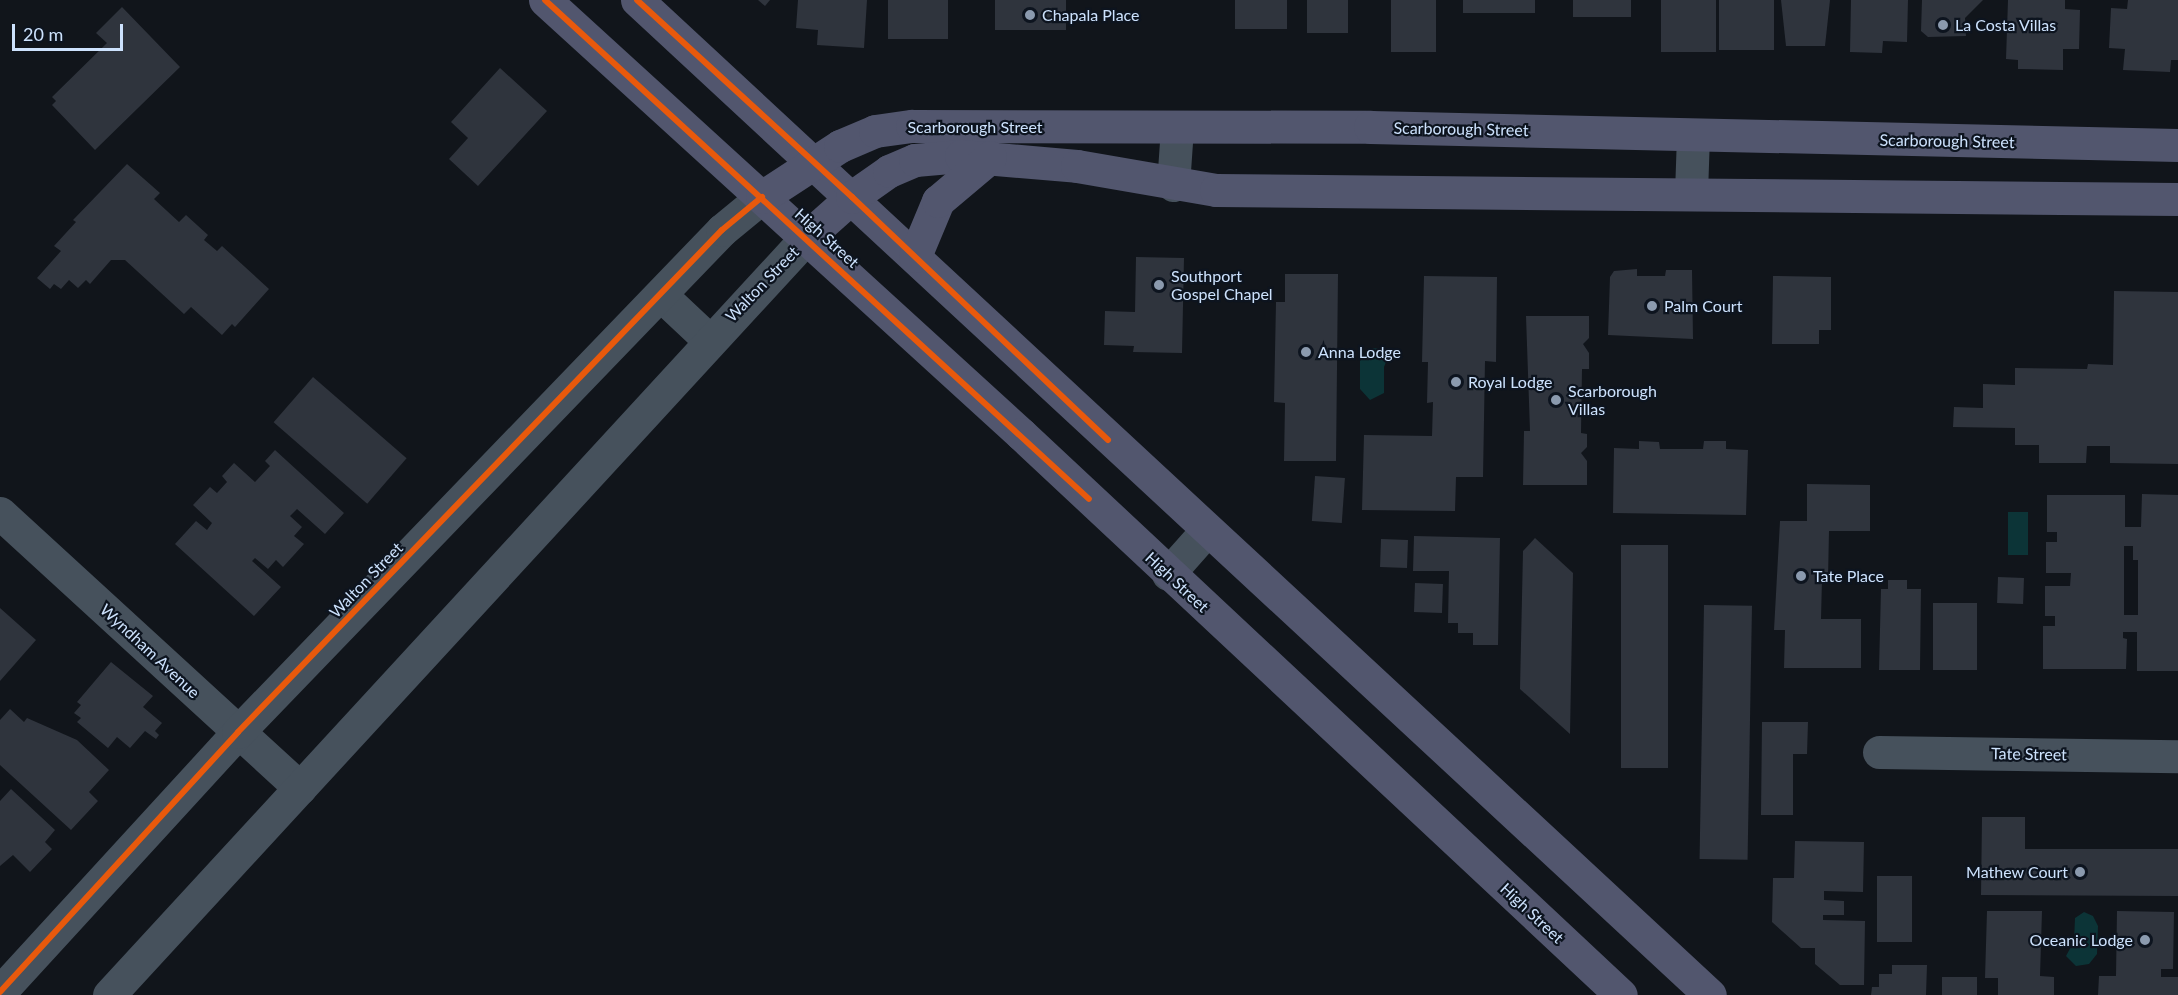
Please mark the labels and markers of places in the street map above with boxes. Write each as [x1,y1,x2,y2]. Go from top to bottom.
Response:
place label: Chapala Place [1042,5,1140,25]
marker: Chapala Place [1023,8,1037,22]
place label: La Costa Villas [1955,15,2057,35]
marker: La Costa Villas [1936,18,1950,32]
place label: Southport Gospel Chapel [1171,266,1273,304]
marker: Southport Gospel Chapel [1152,278,1166,292]
place label: Palm Court [1664,296,1742,316]
marker: Palm Court [1645,299,1659,313]
place label: Anna Lodge [1318,342,1401,362]
marker: Anna Lodge [1299,345,1313,359]
place label: Royal Lodge [1468,372,1553,392]
marker: Royal Lodge [1449,375,1463,389]
place label: Scarborough Villas [1568,381,1657,419]
marker: Scarborough Villas [1549,393,1563,407]
place label: Tate Place [1813,566,1884,586]
marker: Tate Place [1794,569,1808,583]
place label: Mathew Court [1966,862,2068,882]
marker: Mathew Court [2073,865,2087,879]
place label: Oceanic Lodge [2030,930,2133,950]
marker: Oceanic Lodge [2138,933,2152,947]

